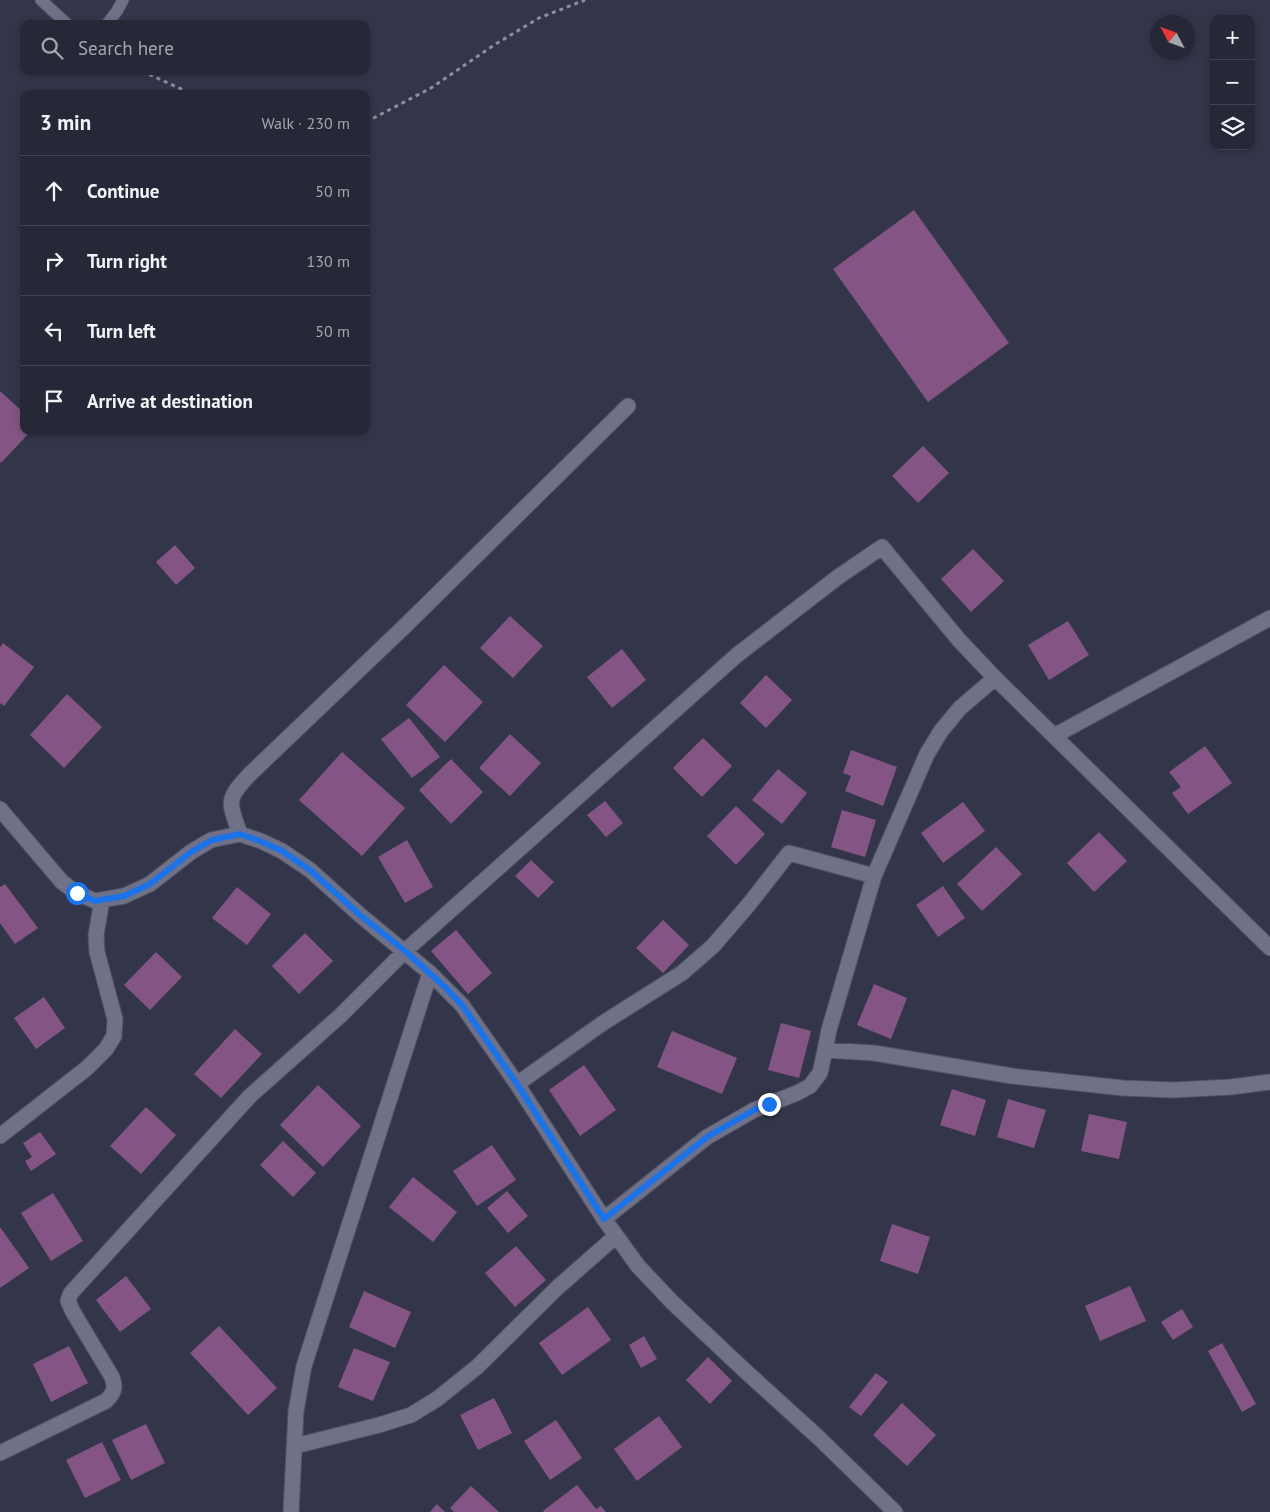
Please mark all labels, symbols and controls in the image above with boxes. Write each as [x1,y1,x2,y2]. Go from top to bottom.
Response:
north arrow [1150,15,1195,60]
map controls [1210,15,1255,150]
button: + [1210,15,1255,60]
search box [20,20,370,75]
icon: search [38,34,66,62]
text: Search here [78,36,174,60]
button: − [1210,60,1255,105]
button: layers [1210,105,1255,150]
text: 3 min [40,109,91,136]
text: Walk · 230 m [261,113,350,133]
icon: ahead [40,177,68,205]
text: Continue [87,179,159,203]
text: 50 m [315,181,350,201]
icon: right [40,247,68,275]
text: Turn right [87,249,167,273]
text: 130 m [307,251,350,271]
icon: left [40,317,68,345]
text: Turn left [87,319,156,343]
text: 50 m [315,321,350,341]
icon: arrive [40,387,68,415]
text: Arrive at destination [87,389,253,413]
route start [66,882,89,905]
route end [758,1093,781,1116]

